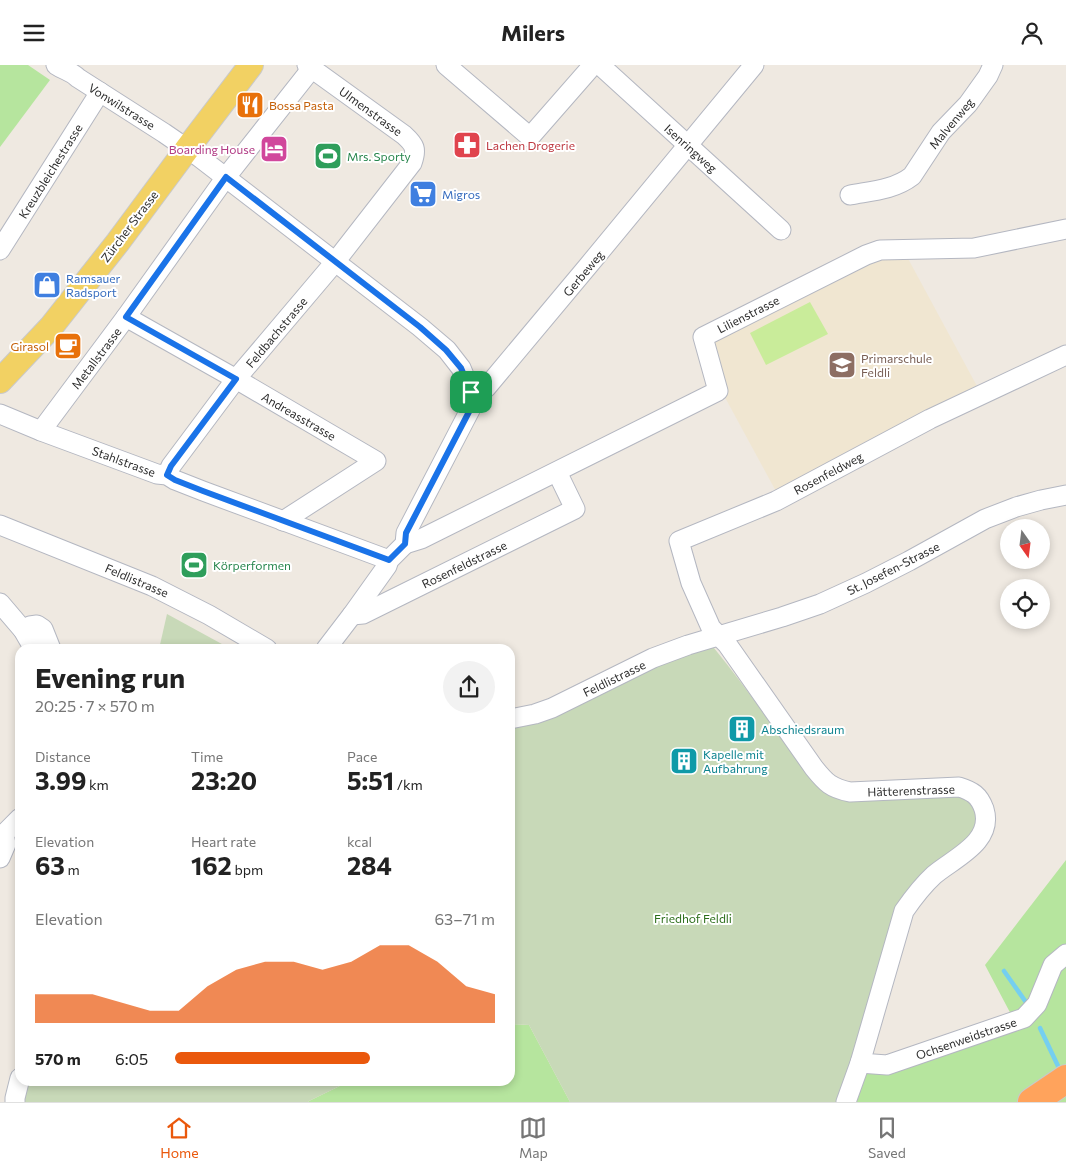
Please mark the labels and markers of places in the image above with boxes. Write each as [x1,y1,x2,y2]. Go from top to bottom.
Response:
restaurant icon: Bossa Pasta [235,90,265,120]
place label: Bossa Pasta [269,98,334,112]
pharmacy icon: Lachen Drogerie [452,130,482,160]
hotel icon: Boarding House [259,134,289,164]
place label: Lachen Drogerie [486,138,575,152]
sports icon: Mrs. Sporty [313,141,343,171]
place label: Boarding House [169,142,255,156]
place label: Mrs. Sporty [347,149,411,163]
supermarket icon: Migros [408,179,438,209]
place label: Migros [442,187,480,201]
shop icon: Ramsauer Radsport [32,270,62,300]
place label: Ramsauer Radsport [66,271,121,299]
cafe icon: Girasol [53,331,83,361]
place label: Girasol [10,339,49,353]
school or university icon: Primarschule Feldli [827,350,857,380]
place label: Primarschule Feldli [861,351,932,379]
pin [450,371,492,413]
sports icon: Körperformen [179,550,209,580]
place label: Körperformen [213,558,291,572]
building icon: Abschiedsraum [727,714,757,744]
place label: Abschiedsraum [761,722,844,736]
building icon: Kapelle mit Aufbahrung [669,746,699,776]
place label: Kapelle mit Aufbahrung [703,747,768,775]

